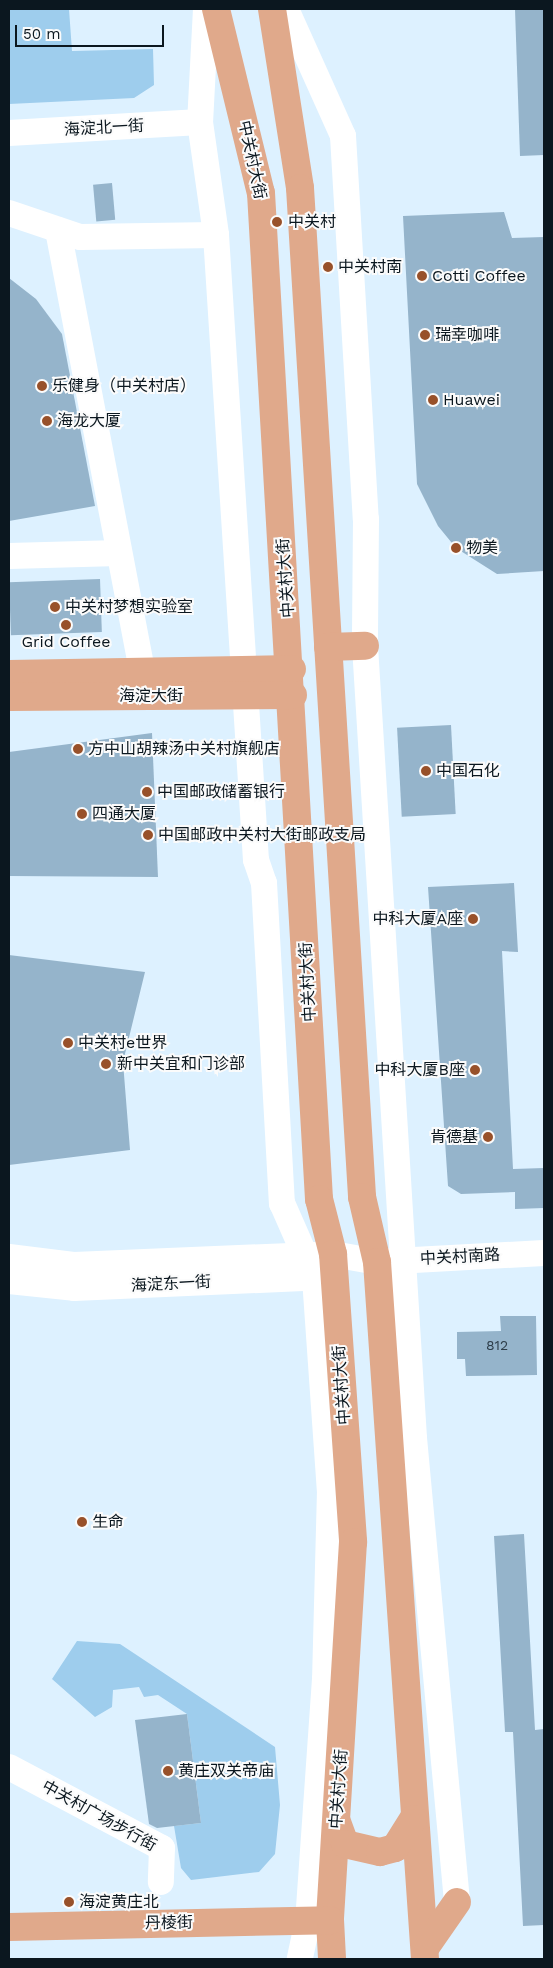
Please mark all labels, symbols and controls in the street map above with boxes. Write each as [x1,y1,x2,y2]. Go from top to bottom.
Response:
scale bar [18,15,166,47]
text: 50 m [23,25,60,43]
street label: 海淀北一街 [64,116,144,140]
street label: 中关村大街 [234,119,270,201]
place label: 中关村 [288,212,336,232]
marker: 中关村 [270,215,284,229]
place label: 中关村南 [338,257,402,277]
marker: 中关村南 [322,261,334,273]
place label: Cotti Coffee [432,266,526,286]
marker: Cotti Coffee [416,270,428,282]
place label: 瑞幸咖啡 [435,325,499,345]
marker: 瑞幸咖啡 [419,329,431,341]
place label: 乐健身（中关村店） [52,376,196,396]
marker: 乐健身（中关村店） [36,380,48,392]
place label: Huawei [443,390,500,410]
marker: Huawei [427,394,439,406]
place label: 海龙大厦 [57,411,121,431]
marker: 海龙大厦 [41,415,53,427]
street label: 中关村大街 [274,537,298,619]
place label: 物美 [466,538,498,558]
marker: 物美 [450,542,462,554]
place label: 中关村梦想实验室 [65,597,193,617]
marker: 中关村梦想实验室 [49,601,61,613]
marker: Grid Coffee [60,619,72,631]
place label: Grid Coffee [21,632,111,652]
street label: 海淀大街 [119,686,183,706]
place label: 方中山胡辣汤中关村旗舰店 [88,739,280,759]
marker: 方中山胡辣汤中关村旗舰店 [72,743,84,755]
place label: 中国石化 [436,761,500,781]
marker: 中国石化 [420,765,432,777]
place label: 中国邮政储蓄银行 [157,782,285,802]
marker: 中国邮政储蓄银行 [141,786,153,798]
place label: 四通大厦 [92,804,156,824]
marker: 四通大厦 [76,808,88,820]
place label: 中国邮政中关村大街邮政支局 [158,825,366,845]
marker: 中国邮政中关村大街邮政支局 [142,829,154,841]
place label: 中科大厦A座 [372,909,463,929]
marker: 中科大厦A座 [467,913,479,925]
street label: 中关村大街 [296,942,320,1022]
place label: 中关村e世界 [78,1033,167,1053]
marker: 中关村e世界 [62,1037,74,1049]
place label: 新中关宜和门诊部 [117,1054,245,1074]
marker: 新中关宜和门诊部 [99,1057,113,1071]
place label: 中科大厦B座 [375,1060,465,1080]
marker: 中科大厦B座 [469,1064,481,1076]
place label: 肯德基 [430,1127,478,1147]
marker: 肯德基 [482,1131,494,1143]
street label: 中关村南路 [420,1245,500,1269]
street label: 海淀东一街 [131,1272,211,1296]
house number: 812 [486,1337,508,1353]
street label: 中关村大街 [330,1344,354,1426]
place label: 生命 [92,1512,124,1532]
marker: 生命 [76,1516,88,1528]
street label: 中关村大街 [327,1748,351,1830]
place label: 黄庄双关帝庙 [178,1761,274,1781]
marker: 黄庄双关帝庙 [162,1765,174,1777]
street label: 中关村广场步行街 [38,1777,160,1855]
place label: 海淀黄庄北 [79,1892,159,1912]
marker: 海淀黄庄北 [63,1896,75,1908]
street label: 丹棱街 [145,1913,193,1933]

